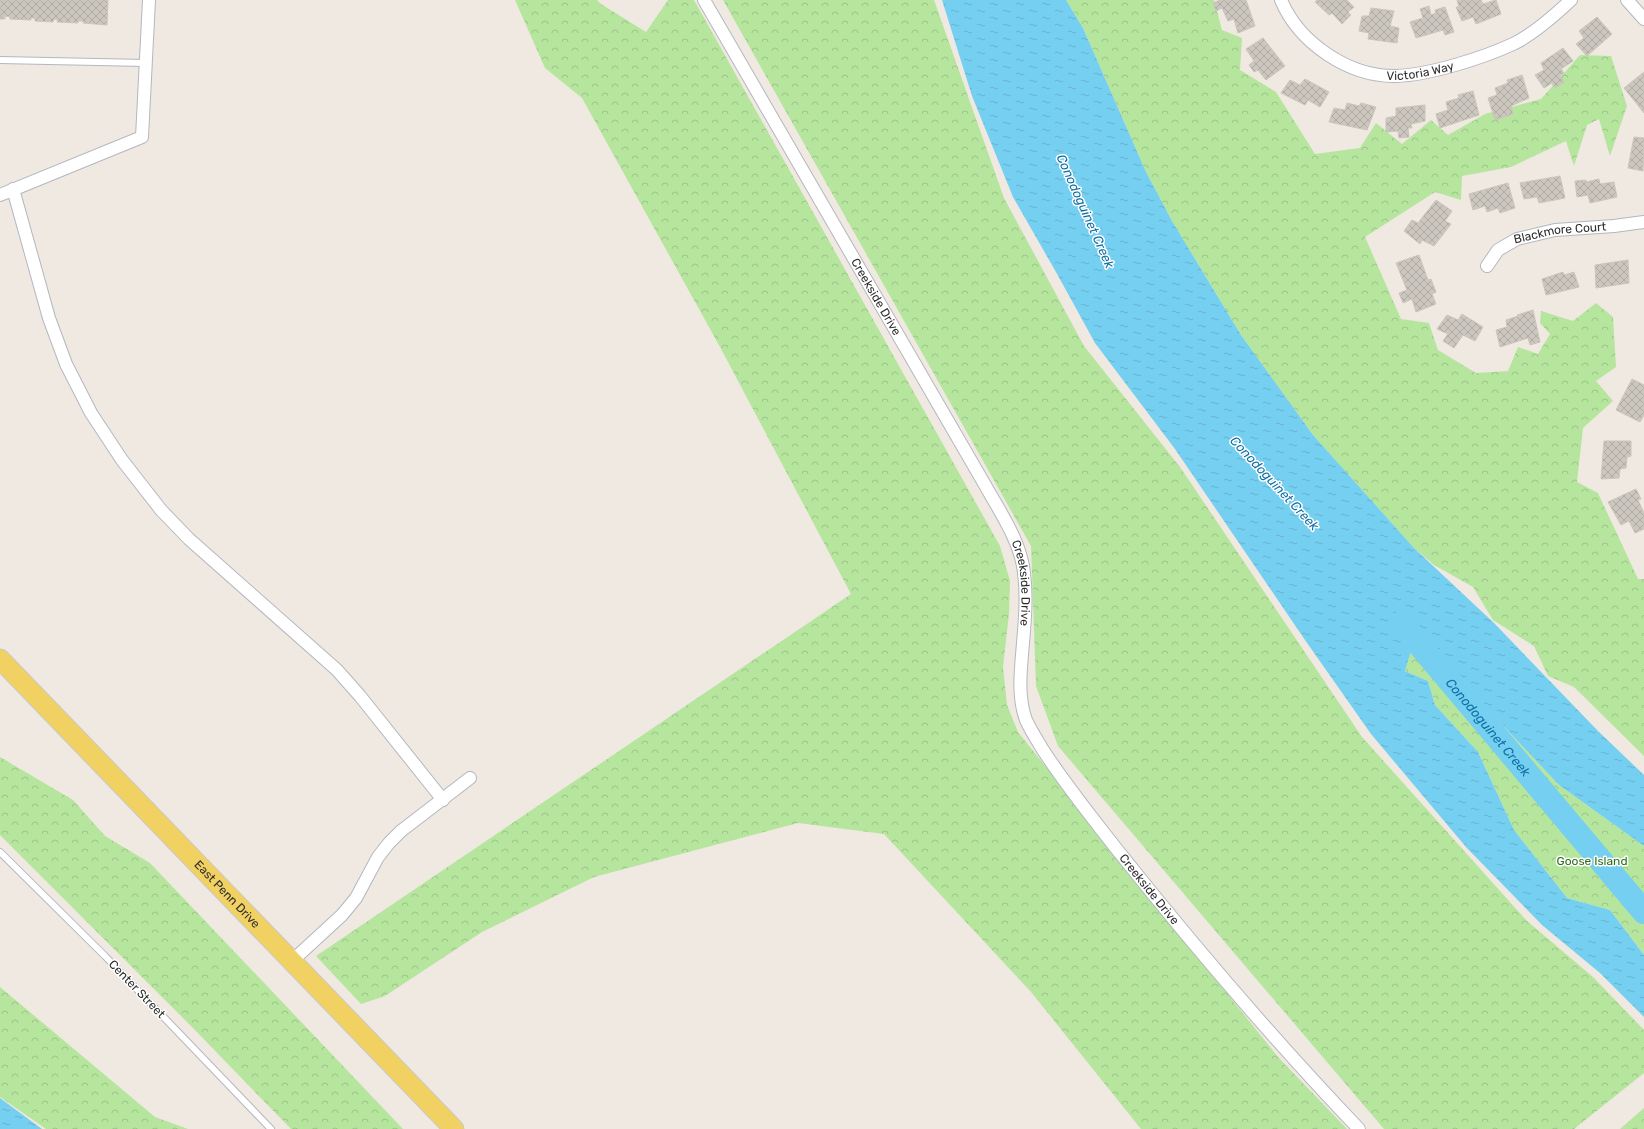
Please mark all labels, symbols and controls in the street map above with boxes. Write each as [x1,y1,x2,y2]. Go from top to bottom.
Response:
street label: Victoria Way [1386,59,1456,83]
water label: Conodoguinet Creek [1053,152,1118,271]
street label: Blackmore Court [1512,220,1607,247]
street label: Creekside Drive [848,256,904,338]
water label: Conodoguinet Creek [1226,433,1322,534]
street label: Creekside Drive [1009,538,1033,627]
water label: Conodoguinet Creek [1443,675,1534,780]
street label: Creekside Drive [1116,851,1182,928]
park label: Goose Island [1556,854,1628,868]
street label: East Penn Drive [191,858,263,931]
street label: Center Street [106,957,168,1021]

